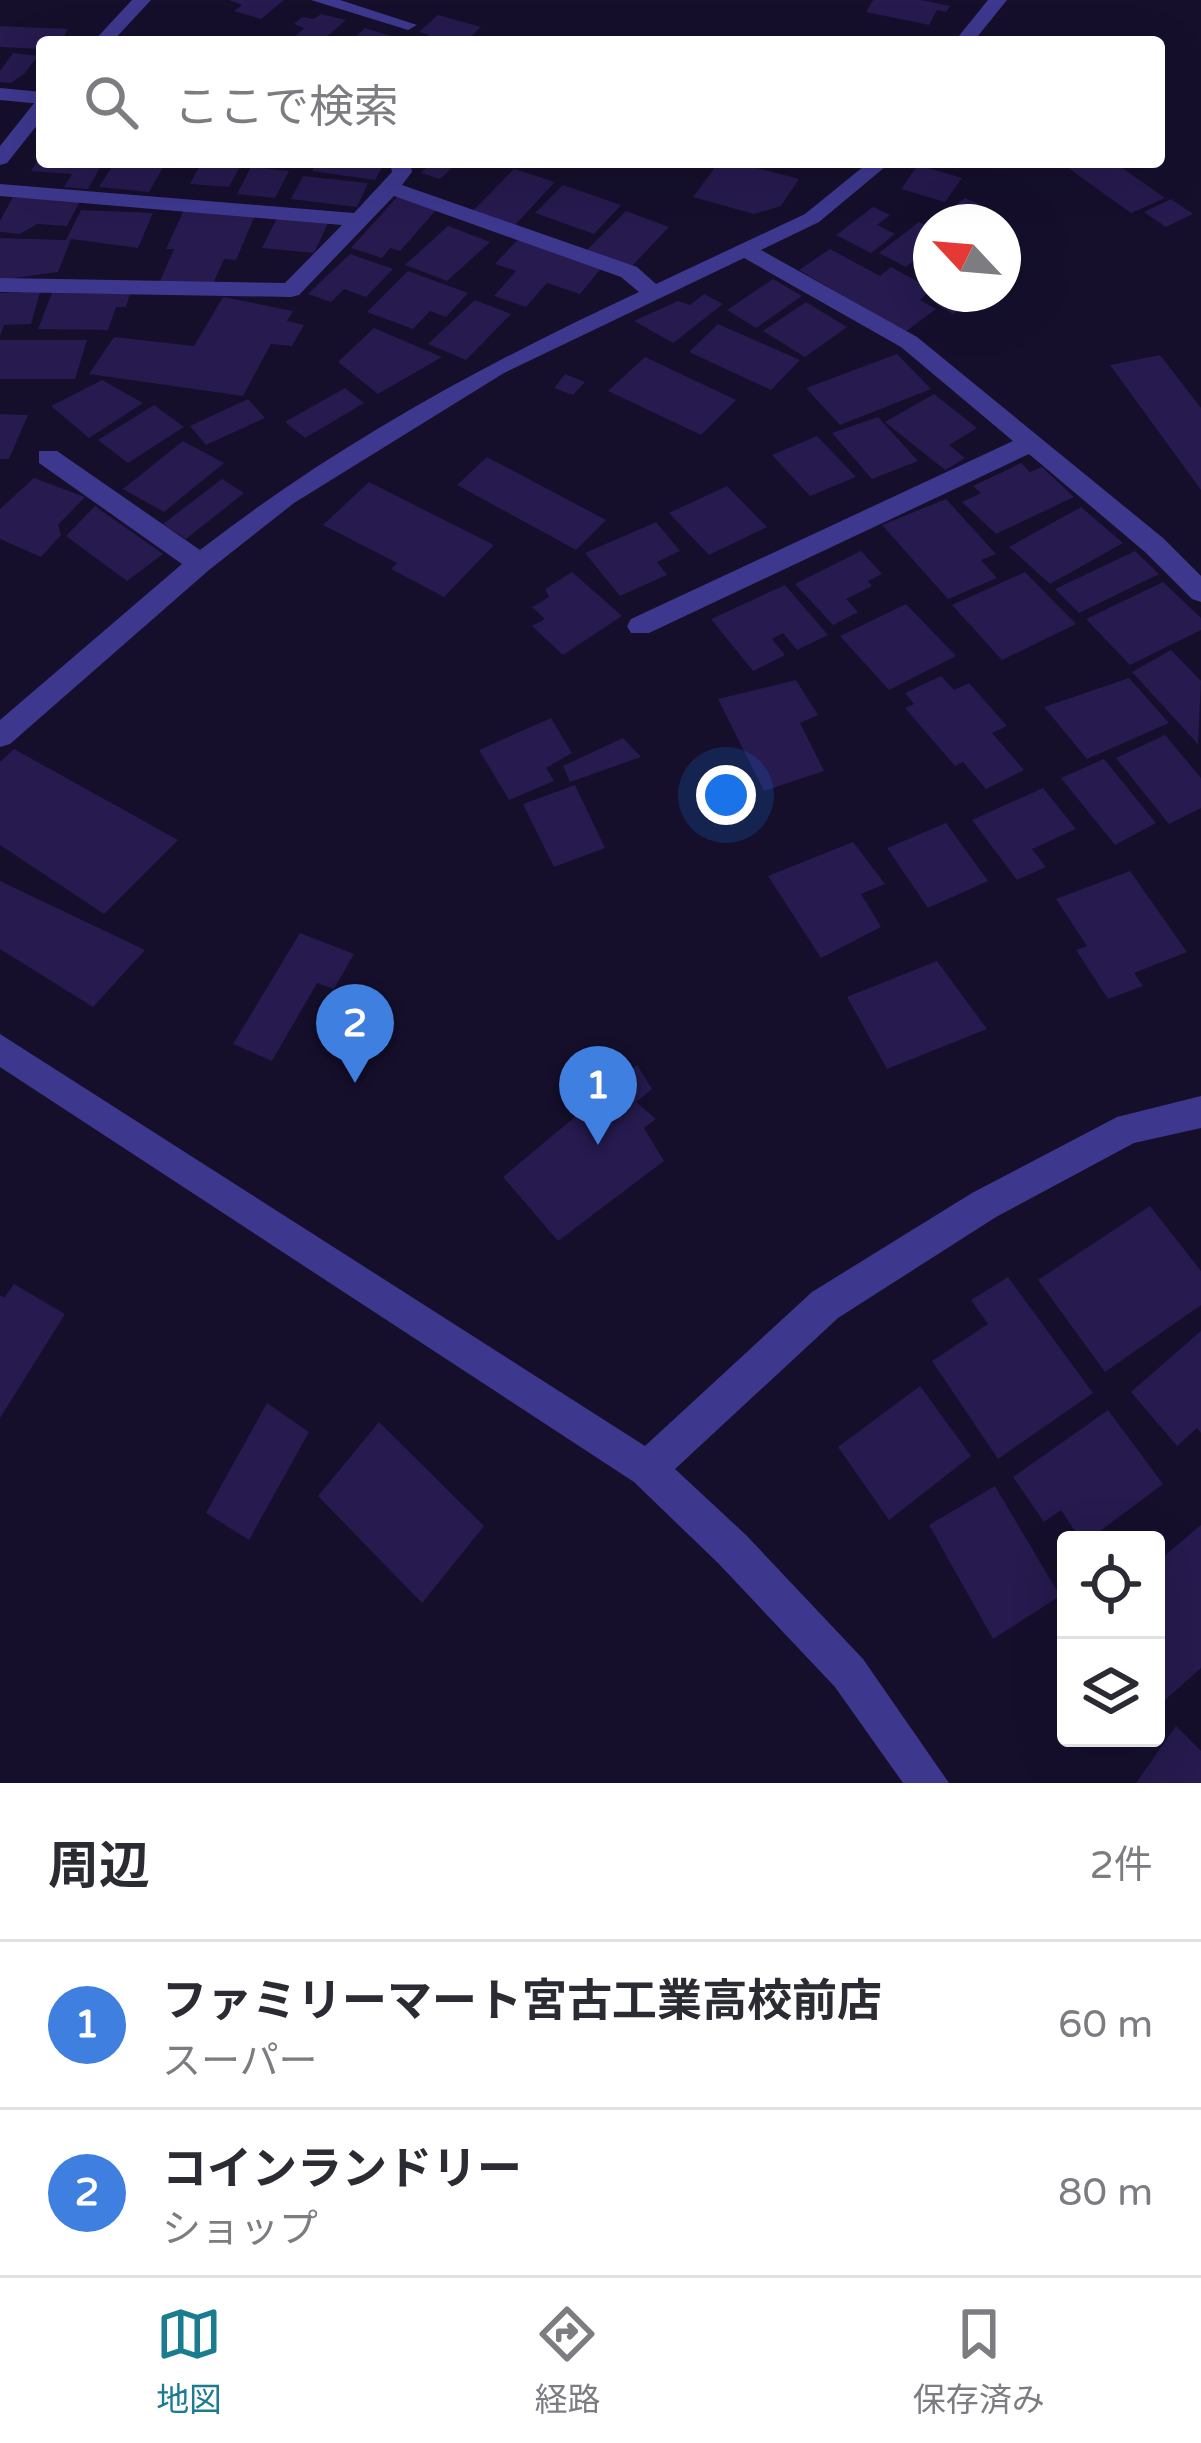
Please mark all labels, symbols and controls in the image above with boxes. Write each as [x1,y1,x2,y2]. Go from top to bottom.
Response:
search box [36,36,1165,168]
icon: search [78,69,144,135]
text: ここで検索 [174,81,399,135]
north arrow [913,204,1021,312]
your location [696,765,756,825]
pin: 2 [316,984,394,1083]
pin: 1 [559,1046,637,1145]
map controls [1057,1531,1165,1747]
button: locate [1057,1531,1165,1639]
button: layers [1057,1639,1165,1747]
text: 周辺 [48,1836,150,1898]
text: 2件 [1090,1842,1153,1889]
text: ファミリーマート宮古工業高校前店 [162,1975,882,2029]
text: 1 [75,2001,99,2048]
text: 60 m [1058,2001,1153,2048]
text: スーパー [162,2038,318,2085]
text: コインランドリー [162,2143,522,2197]
text: 2 [75,2169,99,2216]
text: 80 m [1058,2169,1153,2216]
text: ショップ [162,2206,318,2253]
tab: 地図 [156,2301,222,2421]
tab: 経路 [534,2301,600,2421]
tab: 保存済み [913,2301,1045,2421]

